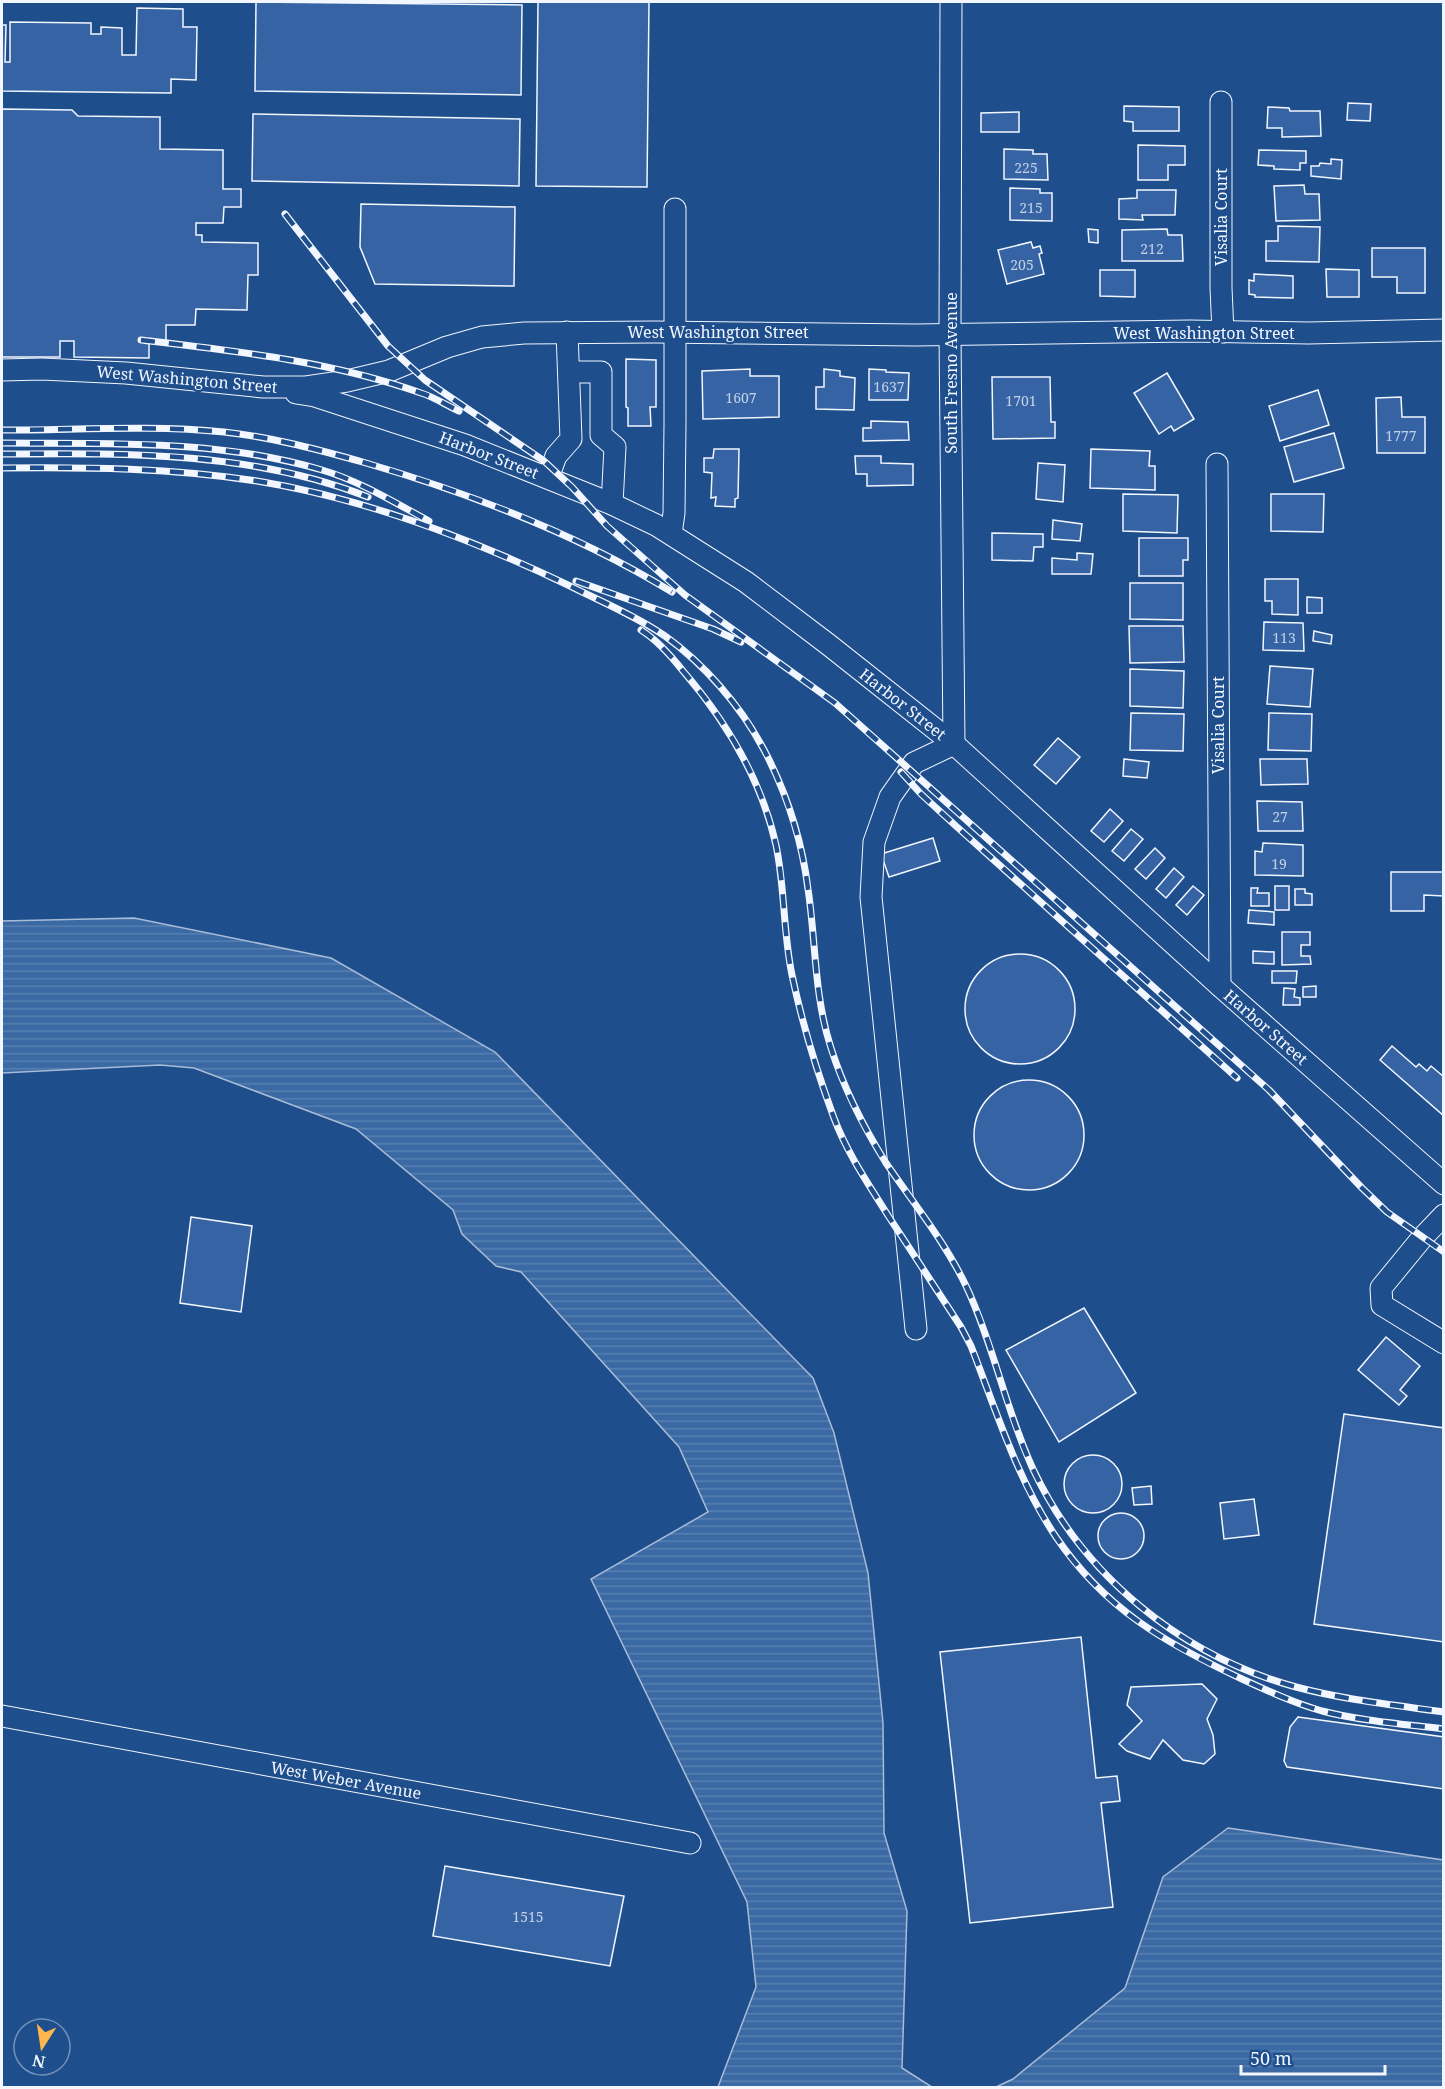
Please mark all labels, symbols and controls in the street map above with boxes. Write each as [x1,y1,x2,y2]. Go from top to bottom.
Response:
house number: 225 [1014,158,1038,177]
street label: Visalia Court [1210,168,1232,266]
house number: 215 [1019,198,1043,217]
house number: 212 [1140,239,1164,258]
house number: 205 [1010,255,1034,274]
street label: South Fresno Avenue [940,292,962,454]
street label: West Washington Street [627,321,809,343]
street label: West Washington Street [1113,322,1295,344]
street label: West Washington Street [96,360,279,398]
house number: 1637 [873,377,905,396]
house number: 1607 [725,388,757,407]
house number: 1701 [1005,391,1037,410]
street label: Harbor Street [436,426,542,484]
house number: 1777 [1385,426,1417,445]
house number: 113 [1272,628,1296,647]
street label: Harbor Street [855,663,951,745]
street label: Visalia Court [1207,676,1229,774]
house number: 27 [1272,807,1288,826]
house number: 19 [1271,854,1287,873]
street label: Harbor Street [1219,984,1313,1070]
street label: West Weber Avenue [269,1756,423,1804]
house number: 1515 [512,1907,544,1926]
north arrow [12,2017,72,2077]
scale bar [1241,2038,1385,2076]
text: 50 m [1250,2046,1292,2070]
text: N [30,2050,47,2074]

